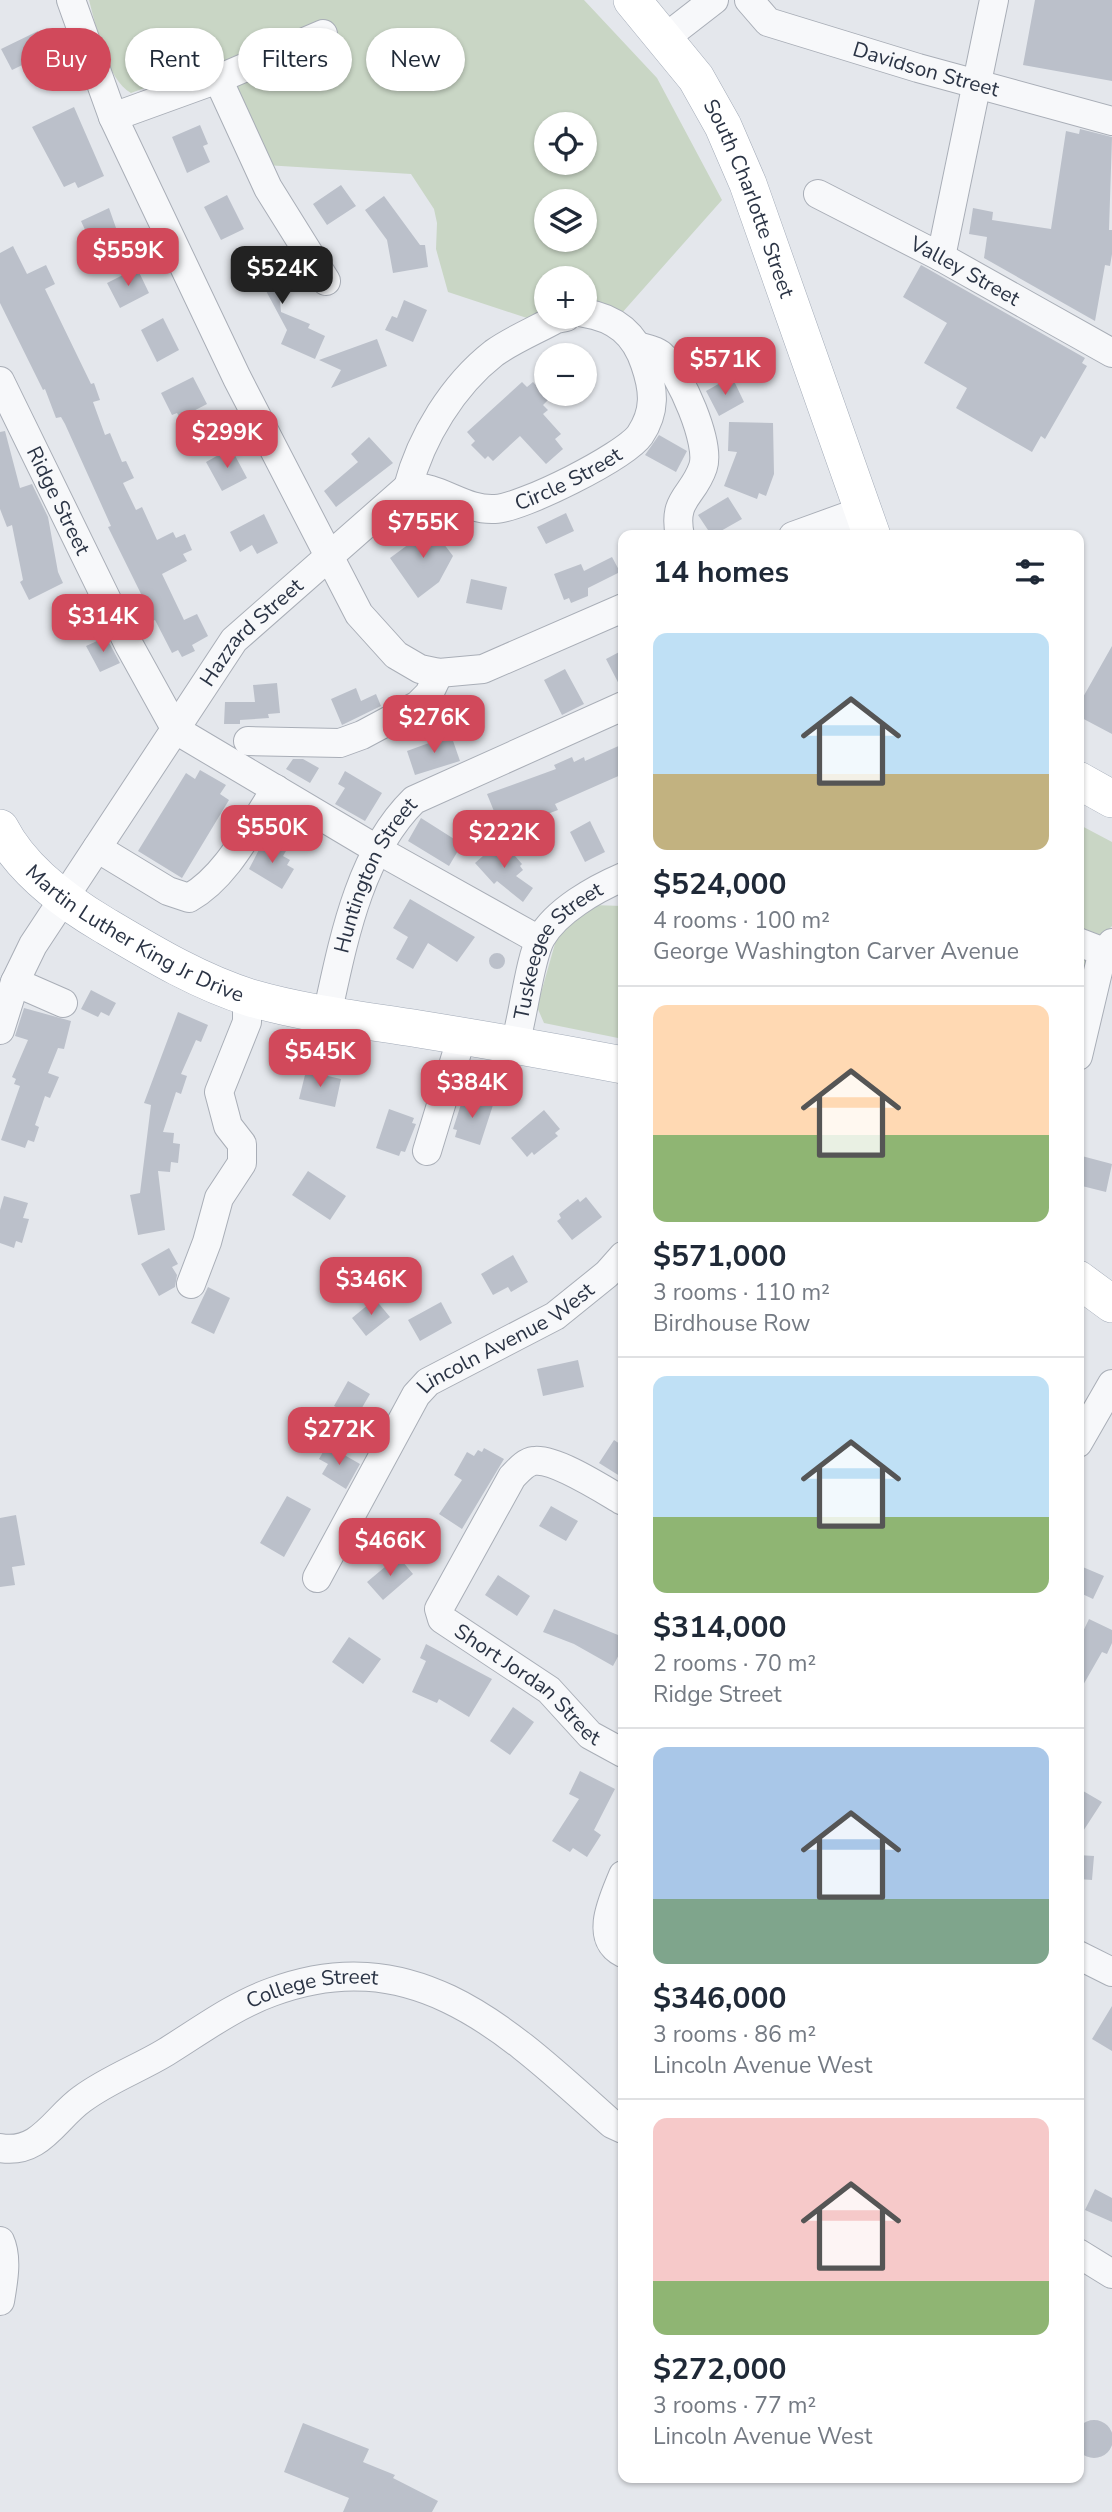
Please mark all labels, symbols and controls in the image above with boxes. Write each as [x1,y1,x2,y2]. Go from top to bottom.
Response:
chip: Buy [21,28,111,91]
chip: Rent [125,28,224,91]
chip: Filters [238,28,352,91]
chip: New [366,28,465,91]
street label: Davidson Street [849,35,1003,104]
street label: South Charlotte Street [697,94,801,302]
map controls [534,112,597,406]
button: locate [534,112,597,175]
button: layers [534,189,597,252]
pin: $559K [79,229,177,288]
street label: Valley Street [904,229,1026,313]
text: $559K [93,235,163,266]
pin: $524K [233,246,331,306]
text: $524K [247,253,317,284]
button: + [534,266,597,329]
pin: $571K [676,338,774,397]
button: − [534,343,597,406]
text: $571K [690,344,760,375]
pin: $299K [178,410,276,470]
text: $299K [192,417,262,448]
street label: Circle Street [511,440,628,517]
street label: Ridge Street [20,442,97,560]
pin: $755K [374,500,472,560]
text: $755K [388,507,458,538]
text: 14 homes [653,552,789,593]
icon: filters [1011,553,1049,591]
street label: Hazzard Street [193,571,309,692]
pin: $314K [54,594,152,654]
text: $314K [68,601,138,632]
icon: home [788,678,914,804]
pin: $276K [385,696,483,755]
text: $276K [399,702,469,733]
street label: Huntington Street [327,791,424,956]
pin: $550K [223,806,321,865]
pin: $222K [455,810,553,870]
text: $550K [237,812,307,843]
text: $222K [469,817,539,848]
street label: Martin Luther King Jr Drive [19,858,248,1009]
text: $524,000 [653,864,786,905]
street label: Tuskeegee Street [507,875,608,1022]
text: 4 rooms · 100 m² [653,905,830,936]
text: George Washington Carver Avenue [653,936,1019,967]
pin: $545K [271,1030,369,1089]
text: $545K [285,1036,355,1067]
icon: home [788,1050,914,1176]
pin: $384K [423,1060,521,1120]
text: $384K [437,1067,507,1098]
text: $571,000 [653,1236,786,1277]
pin: $346K [322,1258,420,1317]
text: $346K [336,1264,406,1295]
street label: Lincoln Avenue West [410,1276,600,1400]
text: 3 rooms · 110 m² [653,1277,830,1308]
text: Birdhouse Row [653,1308,810,1339]
pin: $272K [290,1408,388,1467]
text: $272K [304,1414,374,1445]
icon: home [788,1421,914,1547]
pin: $466K [341,1518,439,1578]
text: $466K [355,1525,425,1556]
text: $314,000 [653,1607,786,1648]
street label: Short Jordan Street [449,1617,606,1752]
text: 2 rooms · 70 m² [653,1648,816,1679]
text: Ridge Street [653,1679,782,1710]
icon: home [788,1792,914,1918]
street label: College Street [242,1962,380,2015]
text: $346,000 [653,1978,786,2019]
text: 3 rooms · 86 m² [653,2019,816,2050]
text: Lincoln Avenue West [653,2050,872,2081]
icon: home [788,2163,914,2289]
text: $272,000 [653,2349,786,2390]
text: 3 rooms · 77 m² [653,2390,816,2421]
text: Lincoln Avenue West [653,2421,872,2452]

